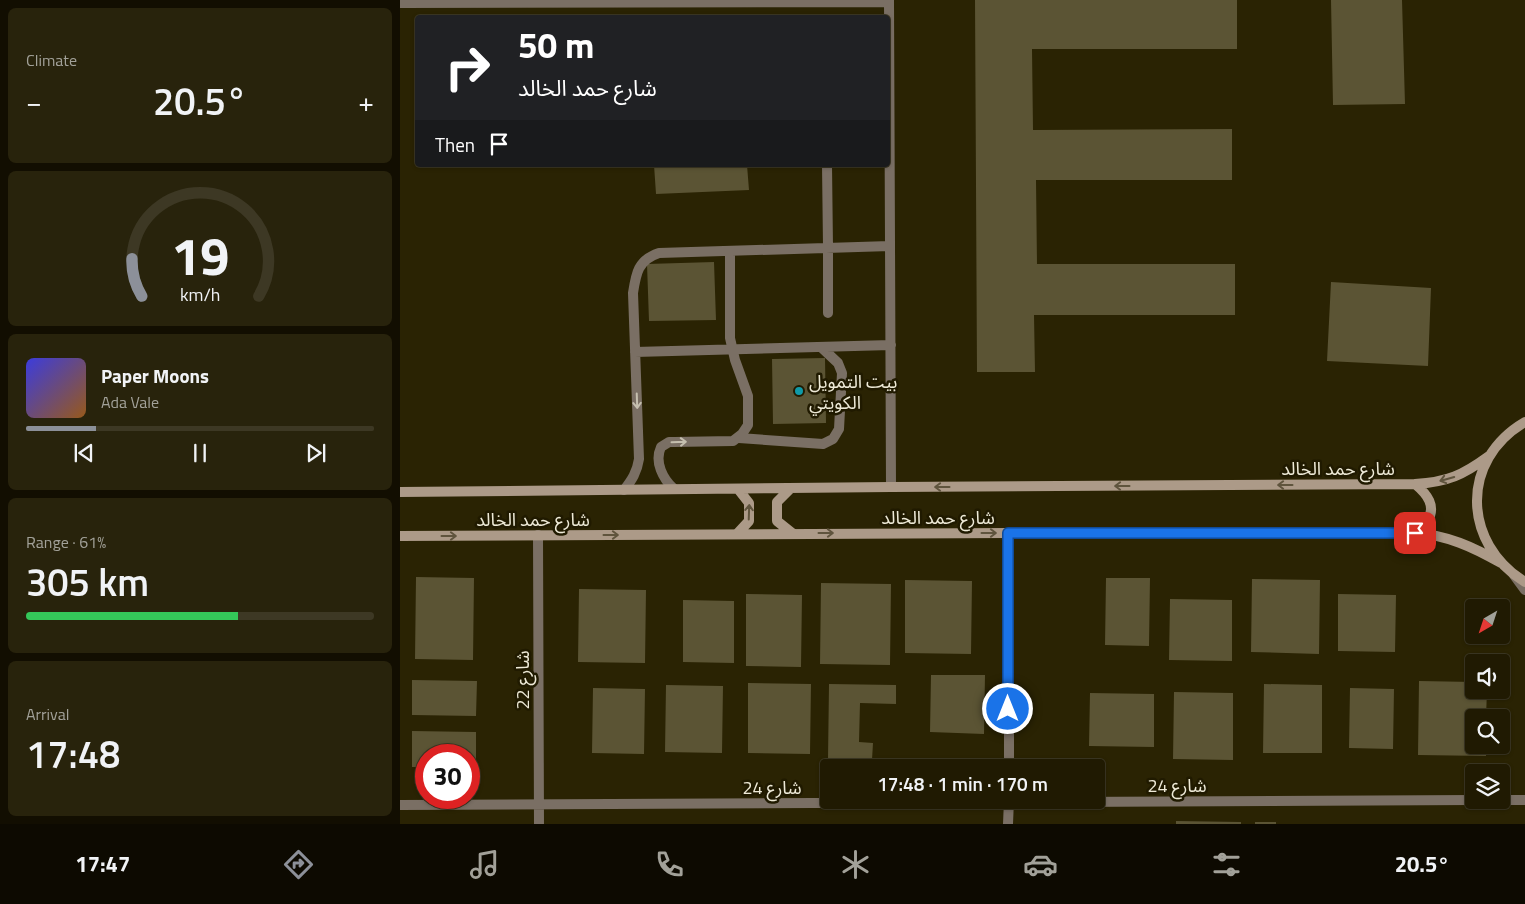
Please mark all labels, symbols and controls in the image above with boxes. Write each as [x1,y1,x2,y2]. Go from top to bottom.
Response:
text: 50 m [518,18,594,72]
icon: right [435,35,500,100]
text: Climate [26,48,77,72]
text: شارع حمد الخالد [518,71,657,105]
text: 20.5° [153,72,247,130]
text: − [26,80,42,123]
text: + [358,80,374,123]
text: Then [435,130,475,159]
icon: arrive [485,130,513,158]
text: 19 [171,216,229,295]
text: km/h [180,281,220,308]
text: Paper Moons [101,361,209,390]
place label: بيت التمويل الكويتي [809,368,897,416]
marker: بيت التمويل الكويتي [793,385,805,397]
text: Ada Vale [101,390,159,414]
one-way arrow [632,393,641,409]
one-way arrow [671,437,687,446]
icon: previous [70,439,98,467]
icon: pause [186,439,214,467]
icon: next [302,439,330,467]
street label: شارع حمد الخالد [1281,455,1395,483]
one-way arrow [1439,475,1455,485]
one-way arrow [1277,480,1294,490]
one-way arrow [1115,481,1131,491]
one-way arrow [935,482,951,492]
one-way arrow [744,504,754,520]
street label: شارع حمد الخالد [881,504,995,532]
street label: شارع حمد الخالد [476,506,590,534]
pin [1394,512,1436,554]
icon: arrive [1401,519,1429,547]
one-way arrow [818,528,834,538]
one-way arrow [980,528,996,538]
text: Range · 61% [26,530,106,554]
one-way arrow [602,530,619,540]
one-way arrow [440,531,456,541]
text: 305 km [26,553,149,611]
north arrow [1465,599,1510,644]
map controls [1465,599,1510,809]
street label: شارع 22 [509,650,537,710]
button: sound [1465,654,1510,699]
position arrow [981,682,1033,734]
text: Arrival [26,702,69,726]
button: search [1465,709,1510,754]
text: 17:48 [26,725,120,783]
speed limit sign: 30 [415,744,480,809]
button: layers [1465,764,1510,809]
text: 17:48 · 1 min · 170 m [877,769,1048,798]
street label: شارع 24 [1147,772,1207,800]
street label: شارع 24 [742,774,802,802]
text: 17:47 [75,847,130,881]
icon: directions [281,847,316,882]
icon: music [467,847,502,882]
icon: phone [652,847,687,882]
icon: climate [838,847,873,882]
icon: car [1023,847,1058,882]
icon: filters [1209,847,1244,882]
text: 20.5° [1395,847,1450,881]

